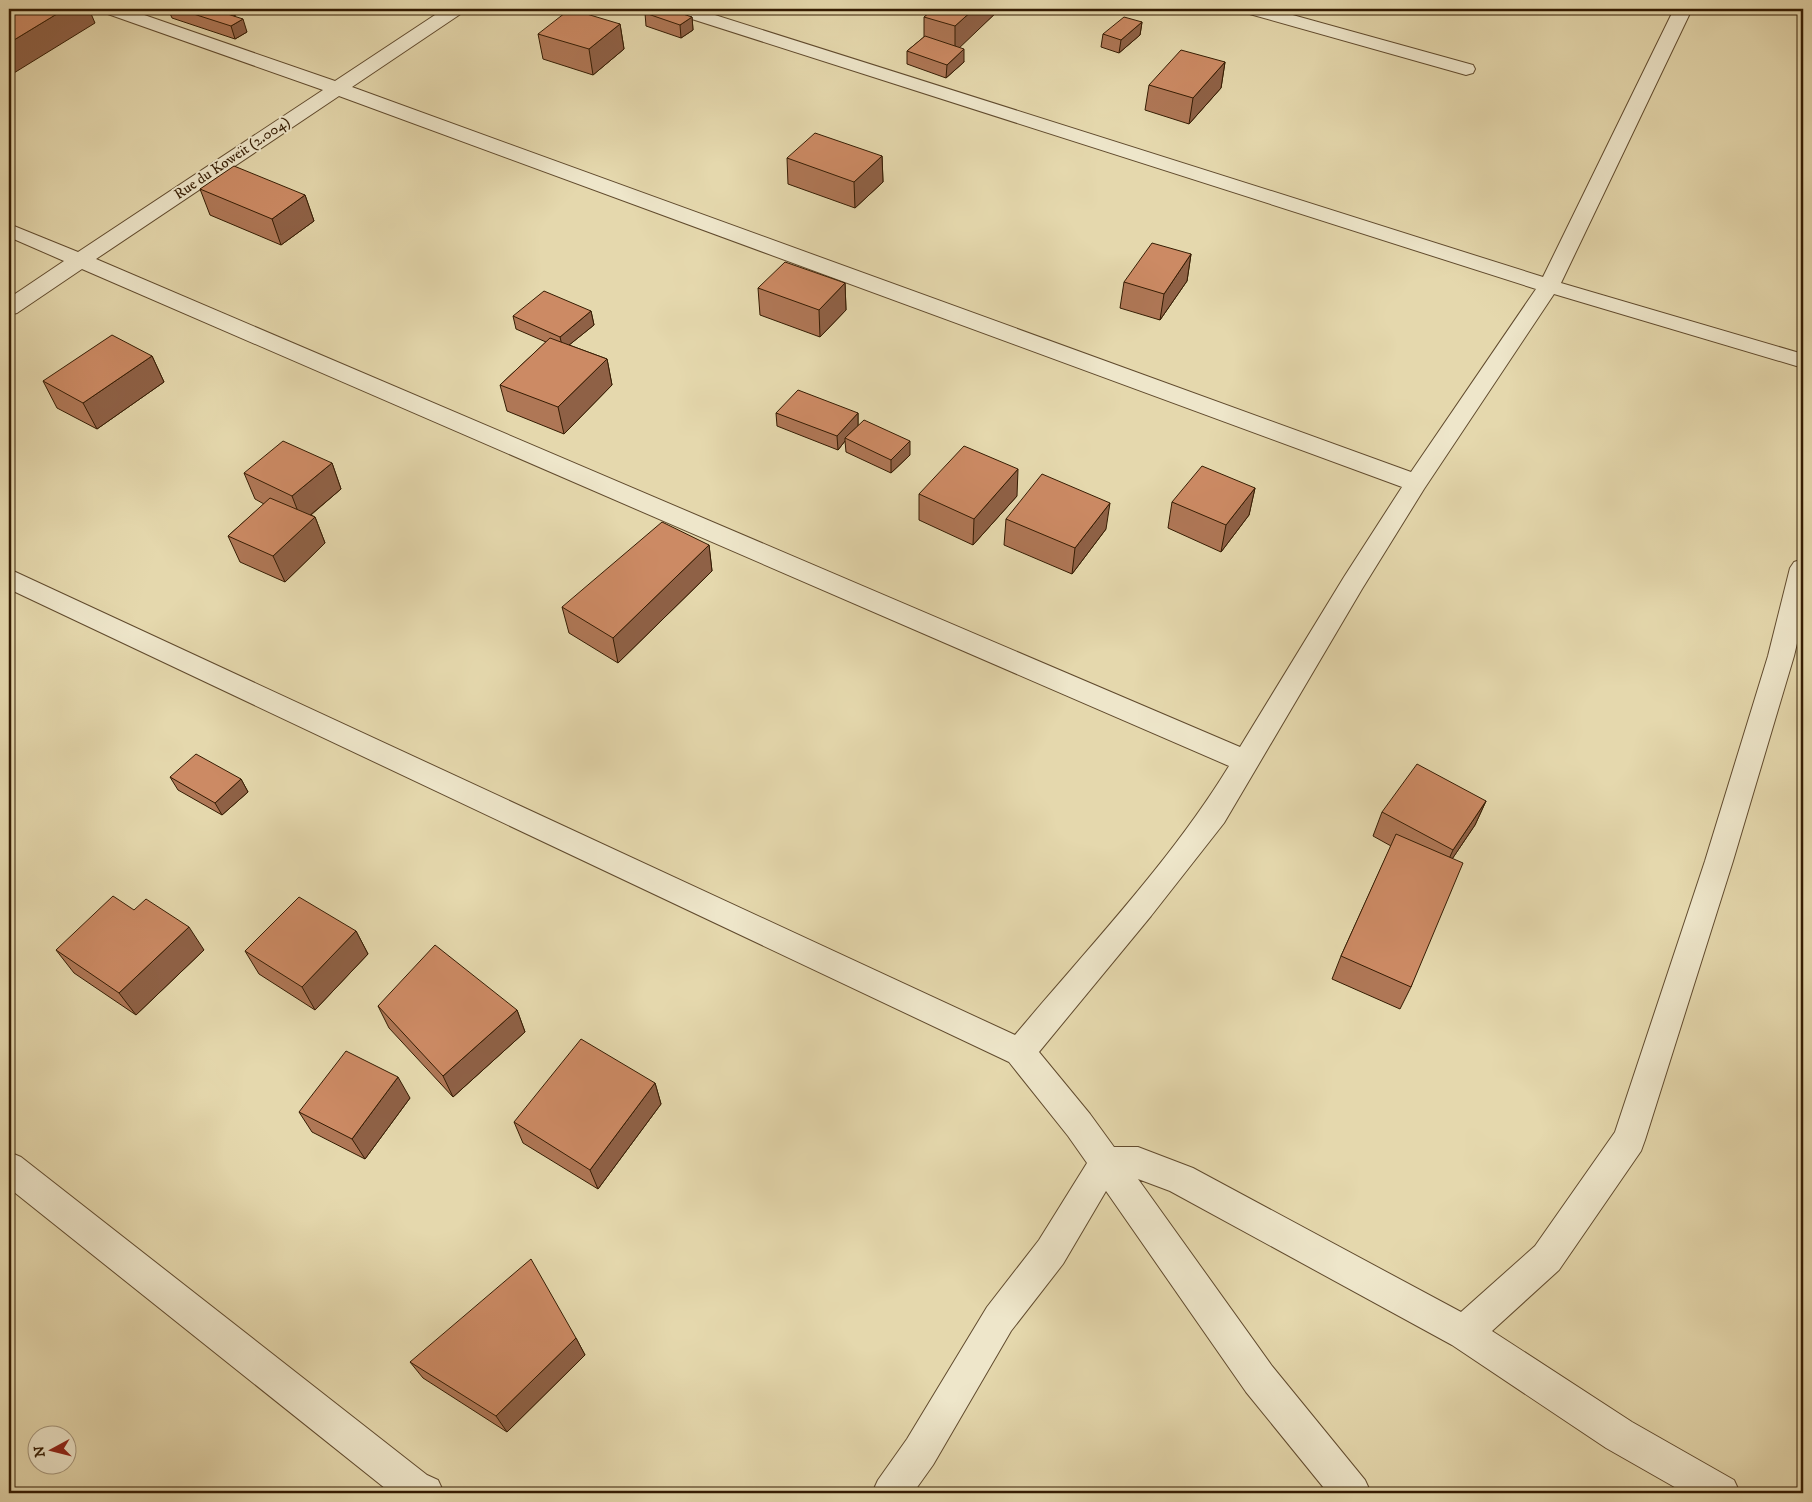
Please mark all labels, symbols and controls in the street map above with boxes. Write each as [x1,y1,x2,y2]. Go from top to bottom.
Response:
street label: Rue du Koweït (2.004) [170,112,294,204]
north arrow [28,1424,78,1474]
text: N [30,1444,50,1458]

